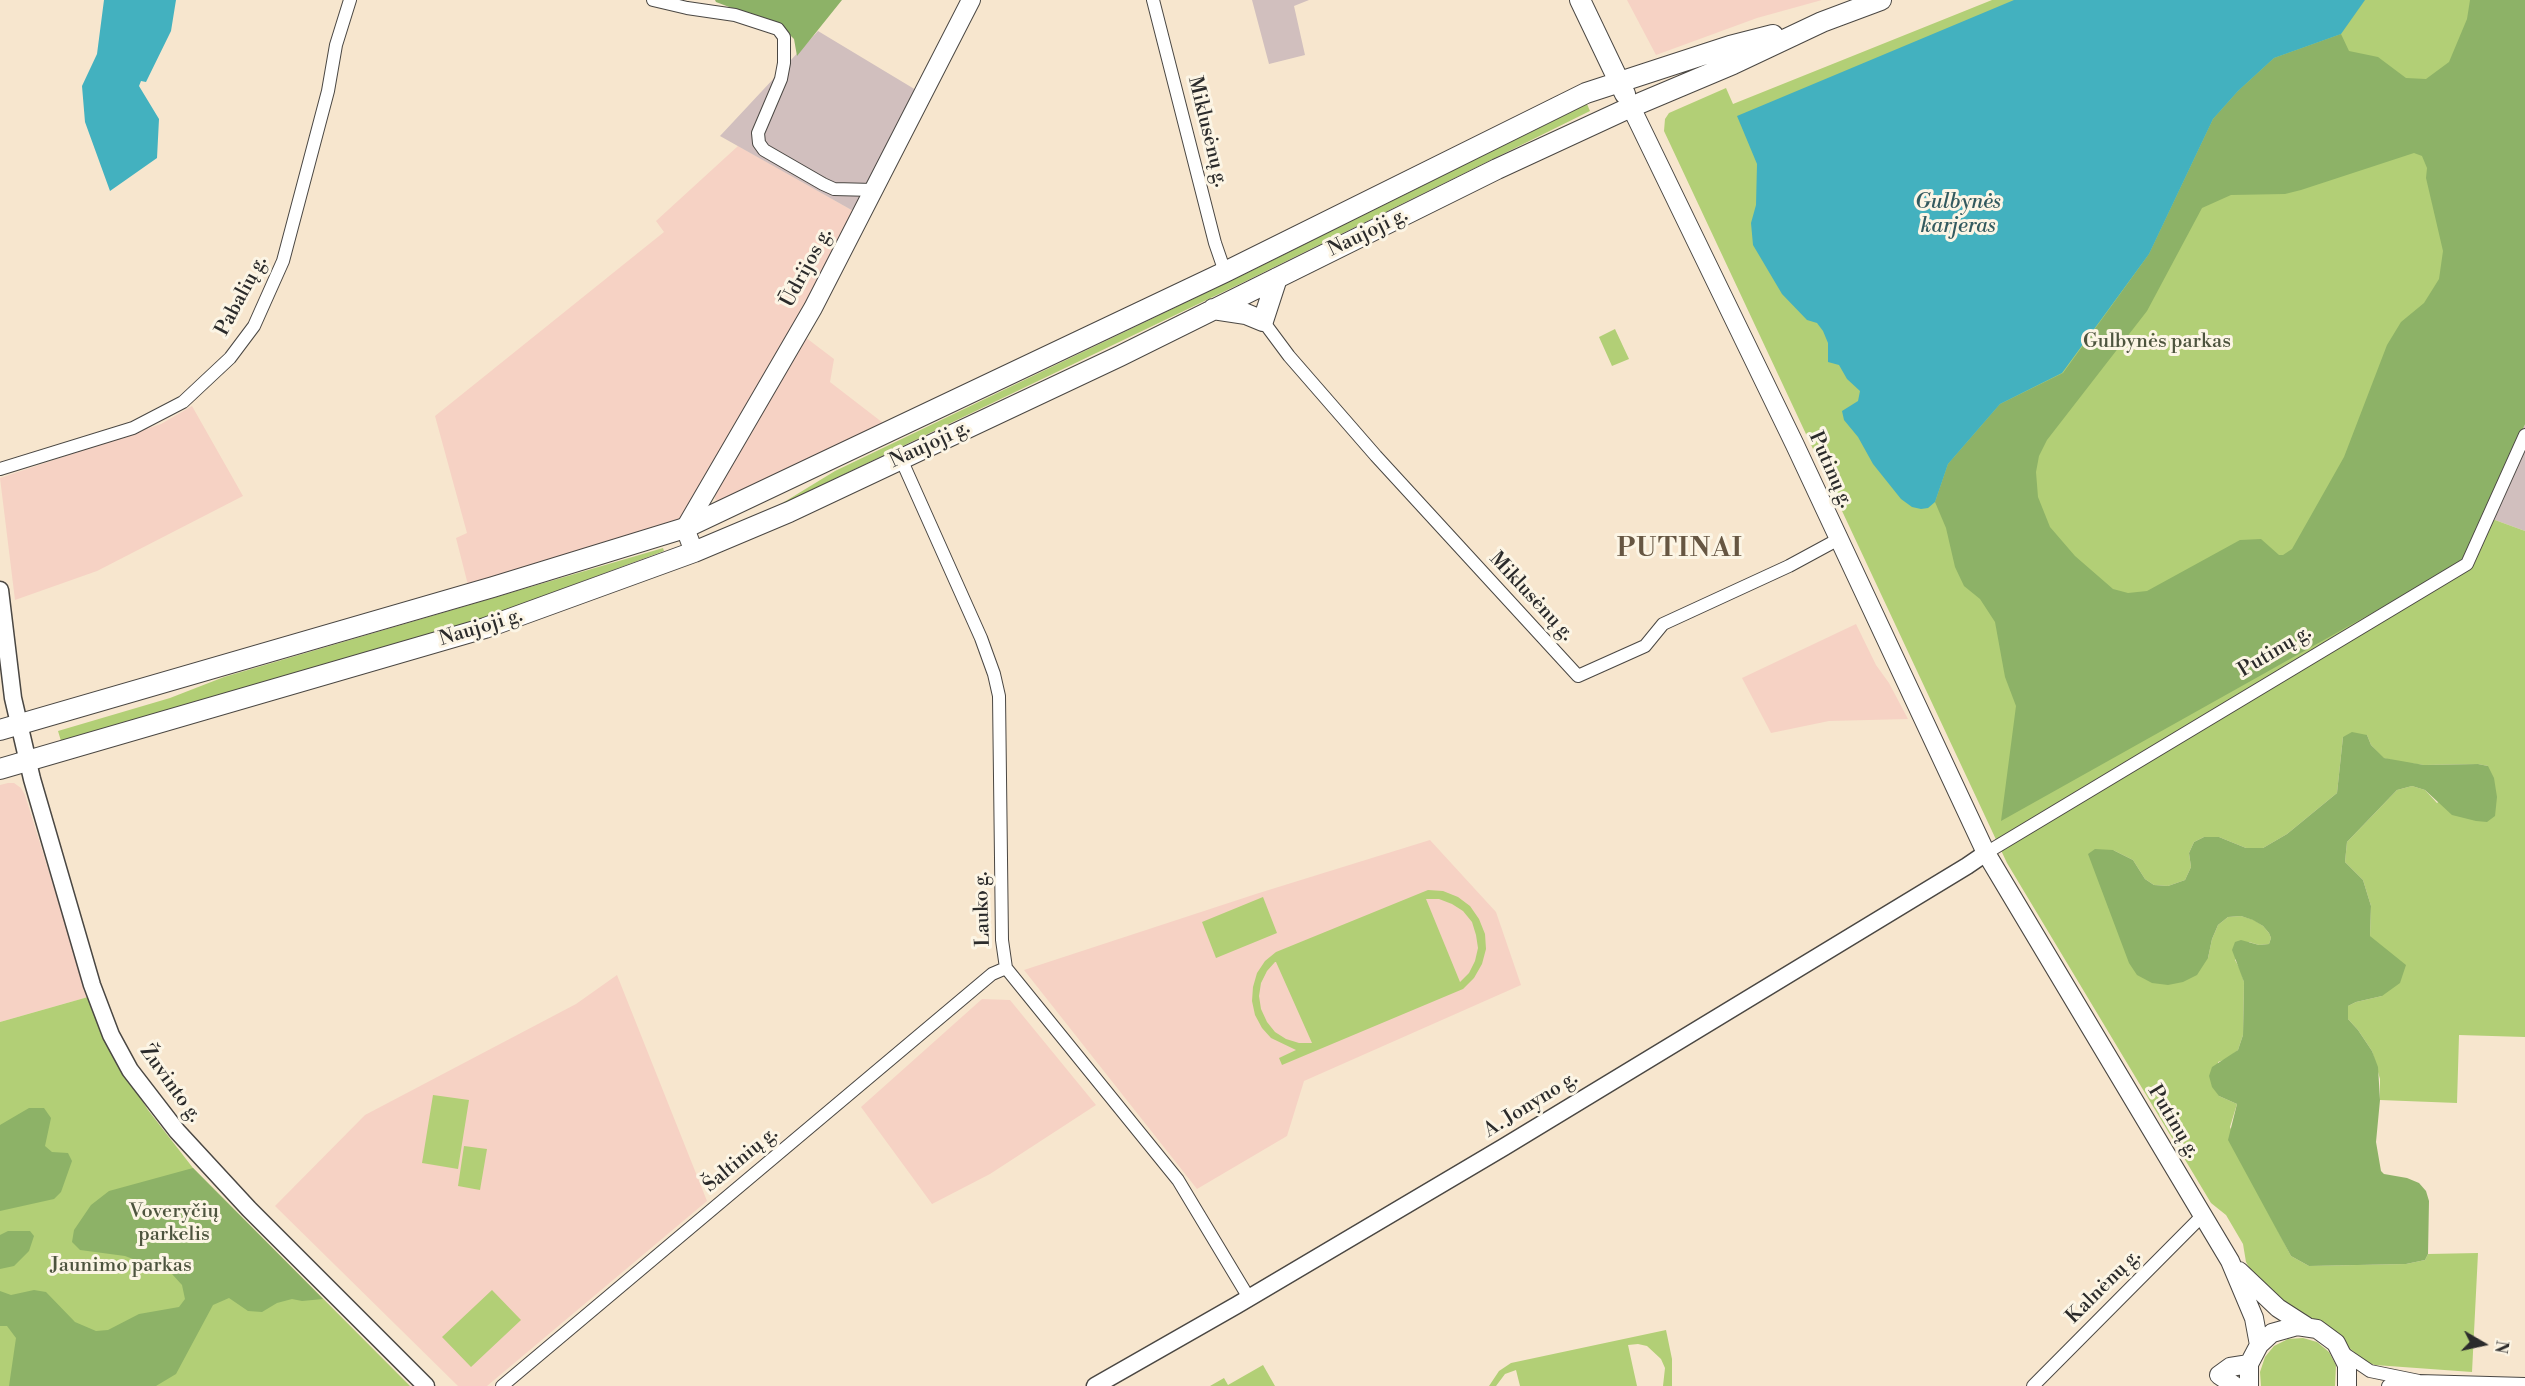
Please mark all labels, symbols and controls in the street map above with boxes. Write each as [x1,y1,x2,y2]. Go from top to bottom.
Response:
street label: Miklusėnų g. [1182,74,1232,190]
water label: Gulbynės karjeras [1915,190,2001,240]
street label: Naujoji g. [1324,203,1412,263]
street label: Ūdrijos g. [776,224,838,312]
street label: Pabalių g. [211,252,273,340]
park label: Gulbynės parkas [2083,330,2231,354]
street label: Naujoji g. [886,416,974,474]
street label: Putinų g. [1803,428,1857,512]
district label: PUTINAI [1617,534,1743,566]
street label: Miklusėnų g. [1484,548,1578,646]
street label: Naujoji g. [436,604,526,652]
street label: Putinų g. [2234,621,2316,683]
street label: Lauko g. [970,871,996,947]
street label: Žuvinto g. [134,1041,206,1127]
street label: A. Jonyno g. [1480,1067,1582,1143]
street label: Putinų g. [2142,1081,2204,1163]
street label: Šaltinių g. [699,1122,783,1198]
park label: Voveryčių parkelis [129,1200,219,1247]
street label: Kalnėnų g. [2062,1245,2146,1329]
park label: Jaunimo parkas [50,1254,192,1278]
north arrow [2453,1314,2513,1374]
text: N [2490,1339,2512,1355]

